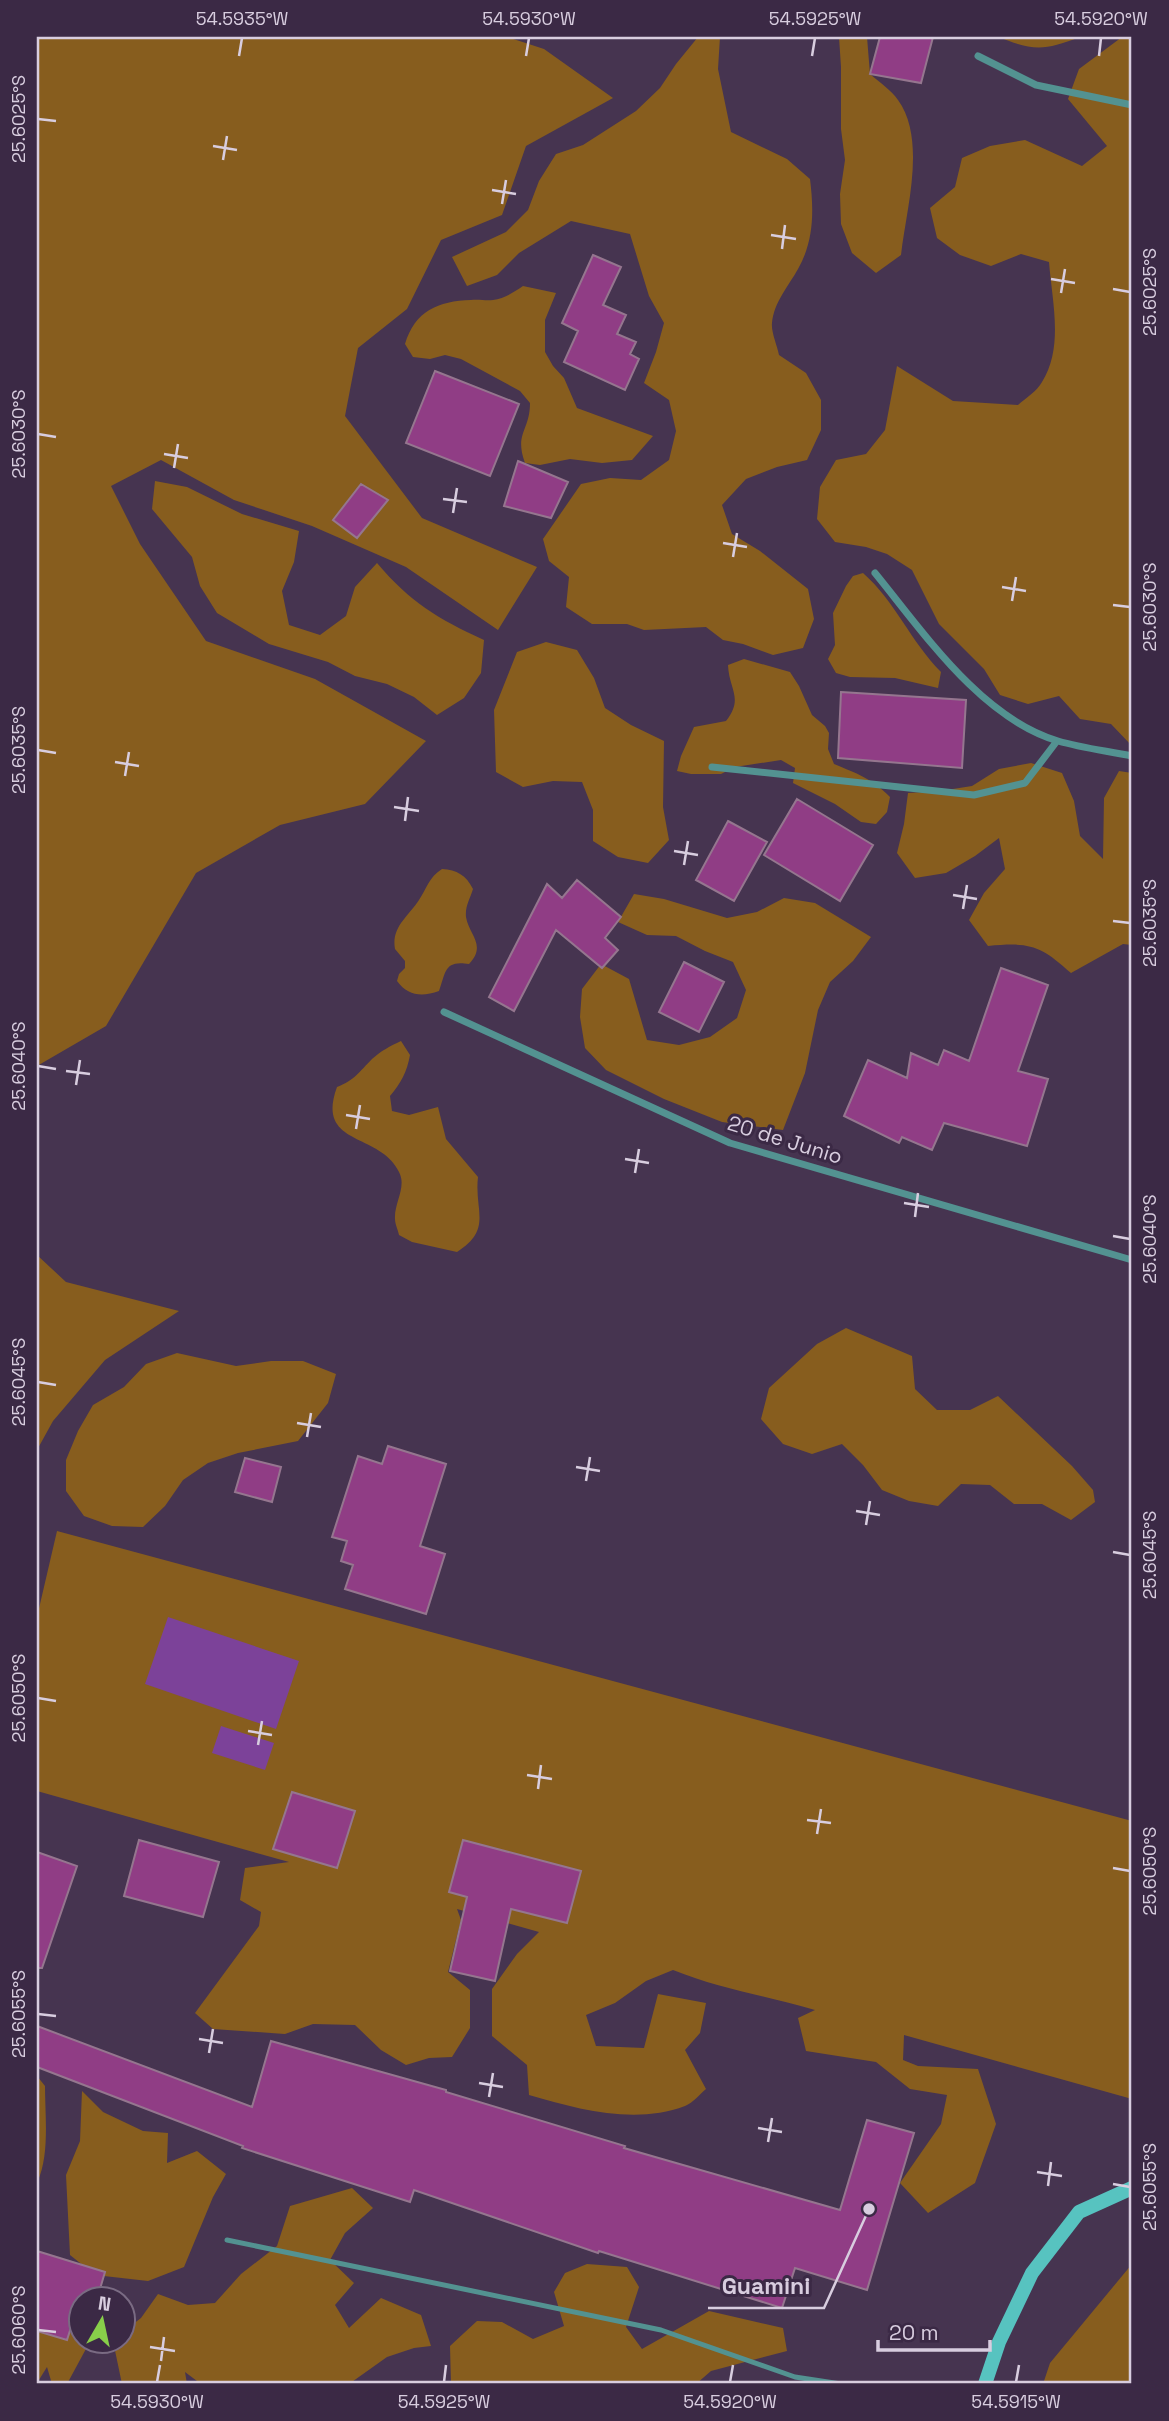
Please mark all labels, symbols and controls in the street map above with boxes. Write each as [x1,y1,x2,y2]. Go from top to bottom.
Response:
text: 54.5935°W [196,7,289,30]
text: 54.5930°W [482,7,576,30]
text: 54.5925°W [769,7,862,30]
text: 54.5920°W [1054,7,1148,30]
text: 25.6025°S [7,75,30,163]
text: 25.6025°S [1138,248,1161,336]
text: 25.6030°S [7,390,30,478]
text: 25.6030°S [1138,563,1161,651]
text: 25.6035°S [7,706,30,794]
text: 25.6035°S [1138,879,1161,967]
text: 25.6040°S [7,1021,30,1111]
street label: 20 de Junio [724,1109,846,1170]
text: 25.6040°S [1138,1194,1161,1284]
text: 25.6045°S [7,1338,30,1426]
text: 25.6045°S [1138,1511,1161,1599]
text: 25.6050°S [7,1654,30,1742]
text: 25.6050°S [1138,1827,1161,1915]
text: 25.6055°S [7,1970,30,2058]
text: 25.6055°S [1138,2143,1161,2231]
callout: Guamini [708,2264,824,2308]
text: Guamini [722,2271,810,2301]
north arrow [66,2284,136,2354]
text: 25.6060°S [7,2285,30,2375]
text: N [96,2290,113,2317]
scale bar [878,2309,990,2353]
text: 20 m [889,2319,939,2346]
text: 54.5930°W [110,2390,204,2413]
text: 54.5925°W [398,2390,491,2413]
text: 54.5920°W [683,2390,777,2413]
text: 54.5915°W [971,2390,1061,2413]

